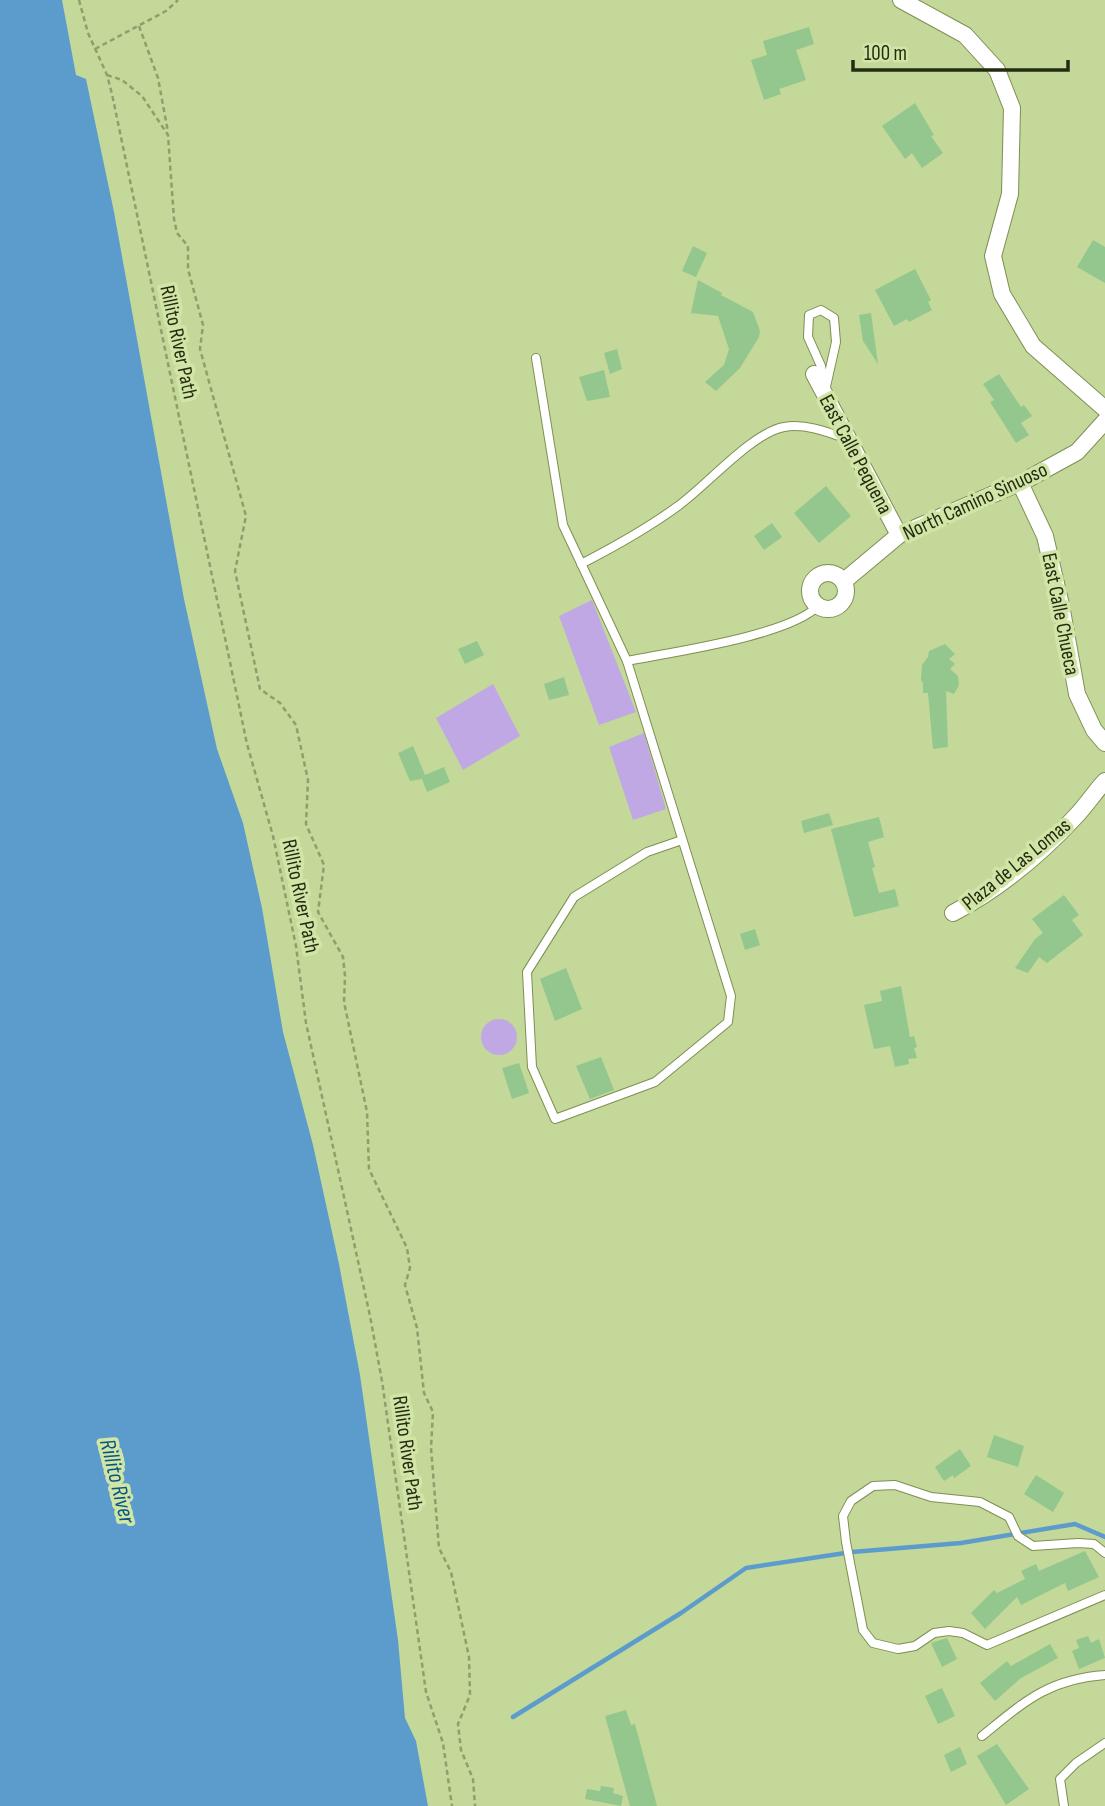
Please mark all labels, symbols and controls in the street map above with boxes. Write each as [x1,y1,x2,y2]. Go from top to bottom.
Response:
scale bar [853,28,1068,72]
text: 100 m [864,41,907,66]
street label: Rillito River Path [154,283,203,401]
street label: East Calle Pequena [814,390,897,518]
street label: North Camino Sinuoso [899,457,1051,546]
street label: East Calle Chueca [1036,551,1085,677]
street label: Plaza de Las Lomas [957,813,1076,916]
street label: Rillito River Path [276,837,325,955]
street label: Rillito River Path [387,1394,428,1512]
water label: Rillito River [93,1436,141,1528]

